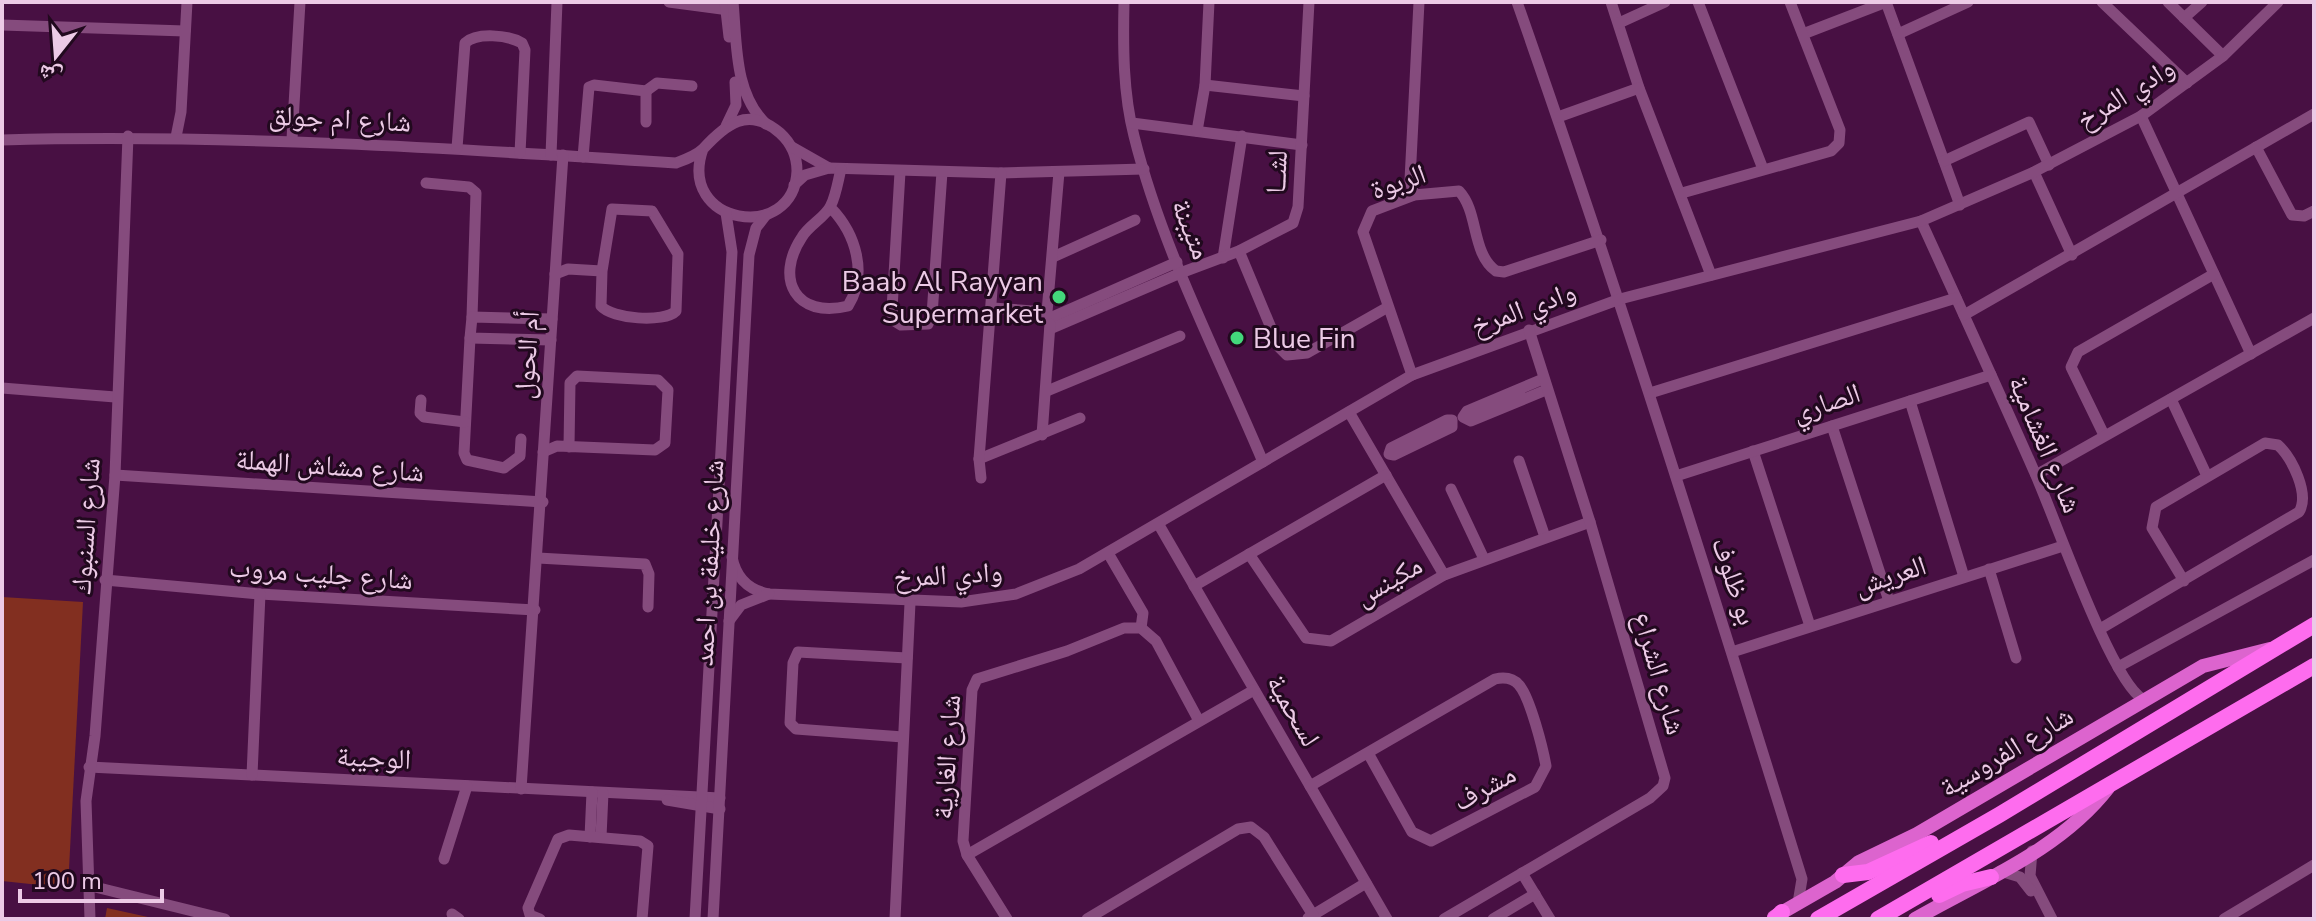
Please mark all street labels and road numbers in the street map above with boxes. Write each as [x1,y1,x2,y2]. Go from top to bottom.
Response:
street label: وادي المرخ [2069,49,2184,142]
street label: شارع ام جولق [268,96,412,142]
street label: لشــا [1257,149,1297,195]
street label: الربوة [1366,155,1431,209]
street label: متيبنة [1162,194,1220,265]
street label: وادي المرخ [1466,272,1582,348]
street label: أم الحول [505,310,549,401]
street label: شارع الغشامية [1999,370,2091,519]
street label: الصاري [1787,374,1866,435]
street label: شارع مشاش الهملة [234,440,425,492]
street label: شارع السنبوك [62,457,110,596]
street label: شارع خليفة بن احمد [685,459,733,667]
street label: بو ظلوف [1702,533,1766,630]
street label: مكينس [1348,546,1429,615]
street label: العريش [1849,547,1931,605]
street label: شارع جليب مروب [228,549,414,599]
street label: وادي المرخ [893,553,1004,600]
street label: شارع الشراع [1623,607,1695,739]
street label: لسحمية [1257,667,1329,754]
street label: شارع الغارية [924,694,970,821]
street label: شارع الفروسية [1933,697,2080,807]
street label: الوجيبة [336,737,412,779]
street label: مشرف [1446,755,1523,821]

